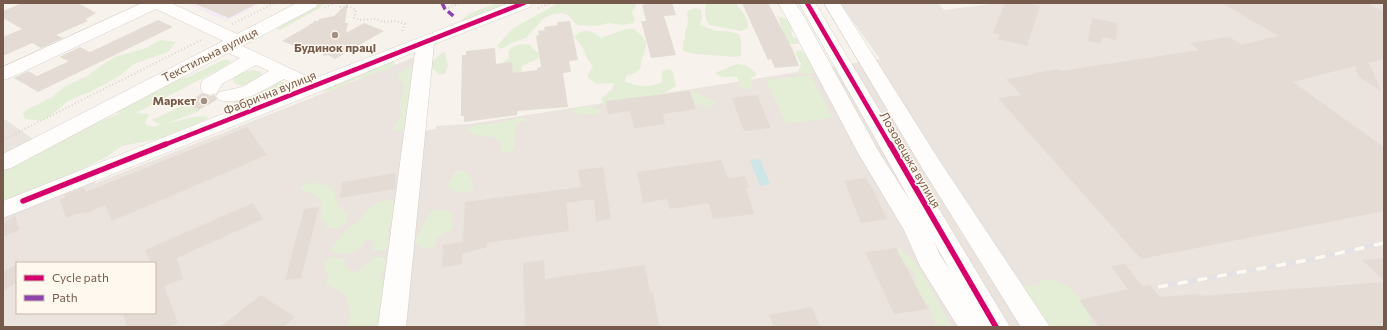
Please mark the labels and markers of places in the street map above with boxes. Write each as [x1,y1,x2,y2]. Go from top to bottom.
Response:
marker: Будинок праці [330,30,340,40]
place label: Будинок праці [294,40,376,54]
place label: Маркет [153,93,196,107]
marker: Маркет [199,96,209,106]

